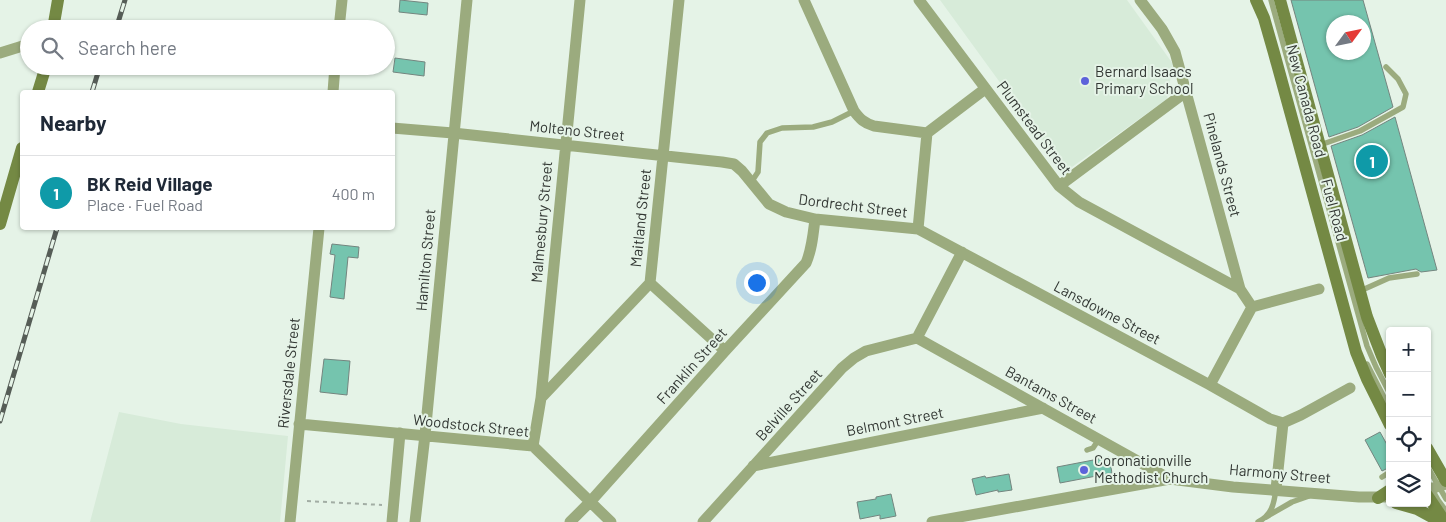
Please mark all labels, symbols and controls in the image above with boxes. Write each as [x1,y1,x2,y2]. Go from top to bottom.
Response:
north arrow [1326,15,1371,60]
search box [20,20,395,75]
icon: search [38,34,66,62]
text: Search here [78,36,177,59]
street label: New Canada Road [1283,42,1331,159]
place label: Bernard Isaacs Primary School [1095,62,1193,97]
marker: Bernard Isaacs Primary School [1079,75,1091,87]
street label: Plumstead Street [994,77,1076,178]
text: Nearby [40,110,106,135]
street label: Pinelands Street [1200,111,1246,219]
street label: Molteno Street [529,116,626,144]
pin: 1 [1356,142,1388,180]
street label: Malmesbury Street [527,160,555,284]
street label: Maitland Street [626,168,654,268]
text: BK Reid Village [87,172,213,195]
street label: Fuel Road [1318,177,1352,243]
text: 1 [53,184,59,203]
text: 400 m [332,184,375,203]
street label: Dordrecht Street [798,189,909,221]
text: Place · Fuel Road [87,195,203,214]
street label: Hamilton Street [412,208,438,312]
your location [744,270,770,296]
street label: Lansdowne Street [1051,276,1164,348]
street label: Riversdale Street [273,316,303,429]
street label: Franklin Street [652,324,730,407]
map controls [1386,327,1431,507]
button: + [1386,327,1431,372]
street label: Bantams Street [1003,362,1100,427]
street label: Belville Street [751,365,825,444]
button: − [1386,372,1431,417]
street label: Belmont Street [845,403,945,439]
street label: Woodstock Street [412,410,530,440]
button: locate [1386,417,1431,462]
place label: Coronationville Methodist Church [1094,451,1208,486]
street label: Harmony Street [1228,460,1332,486]
button: layers [1386,462,1431,507]
marker: Coronationville Methodist Church [1078,464,1090,476]

